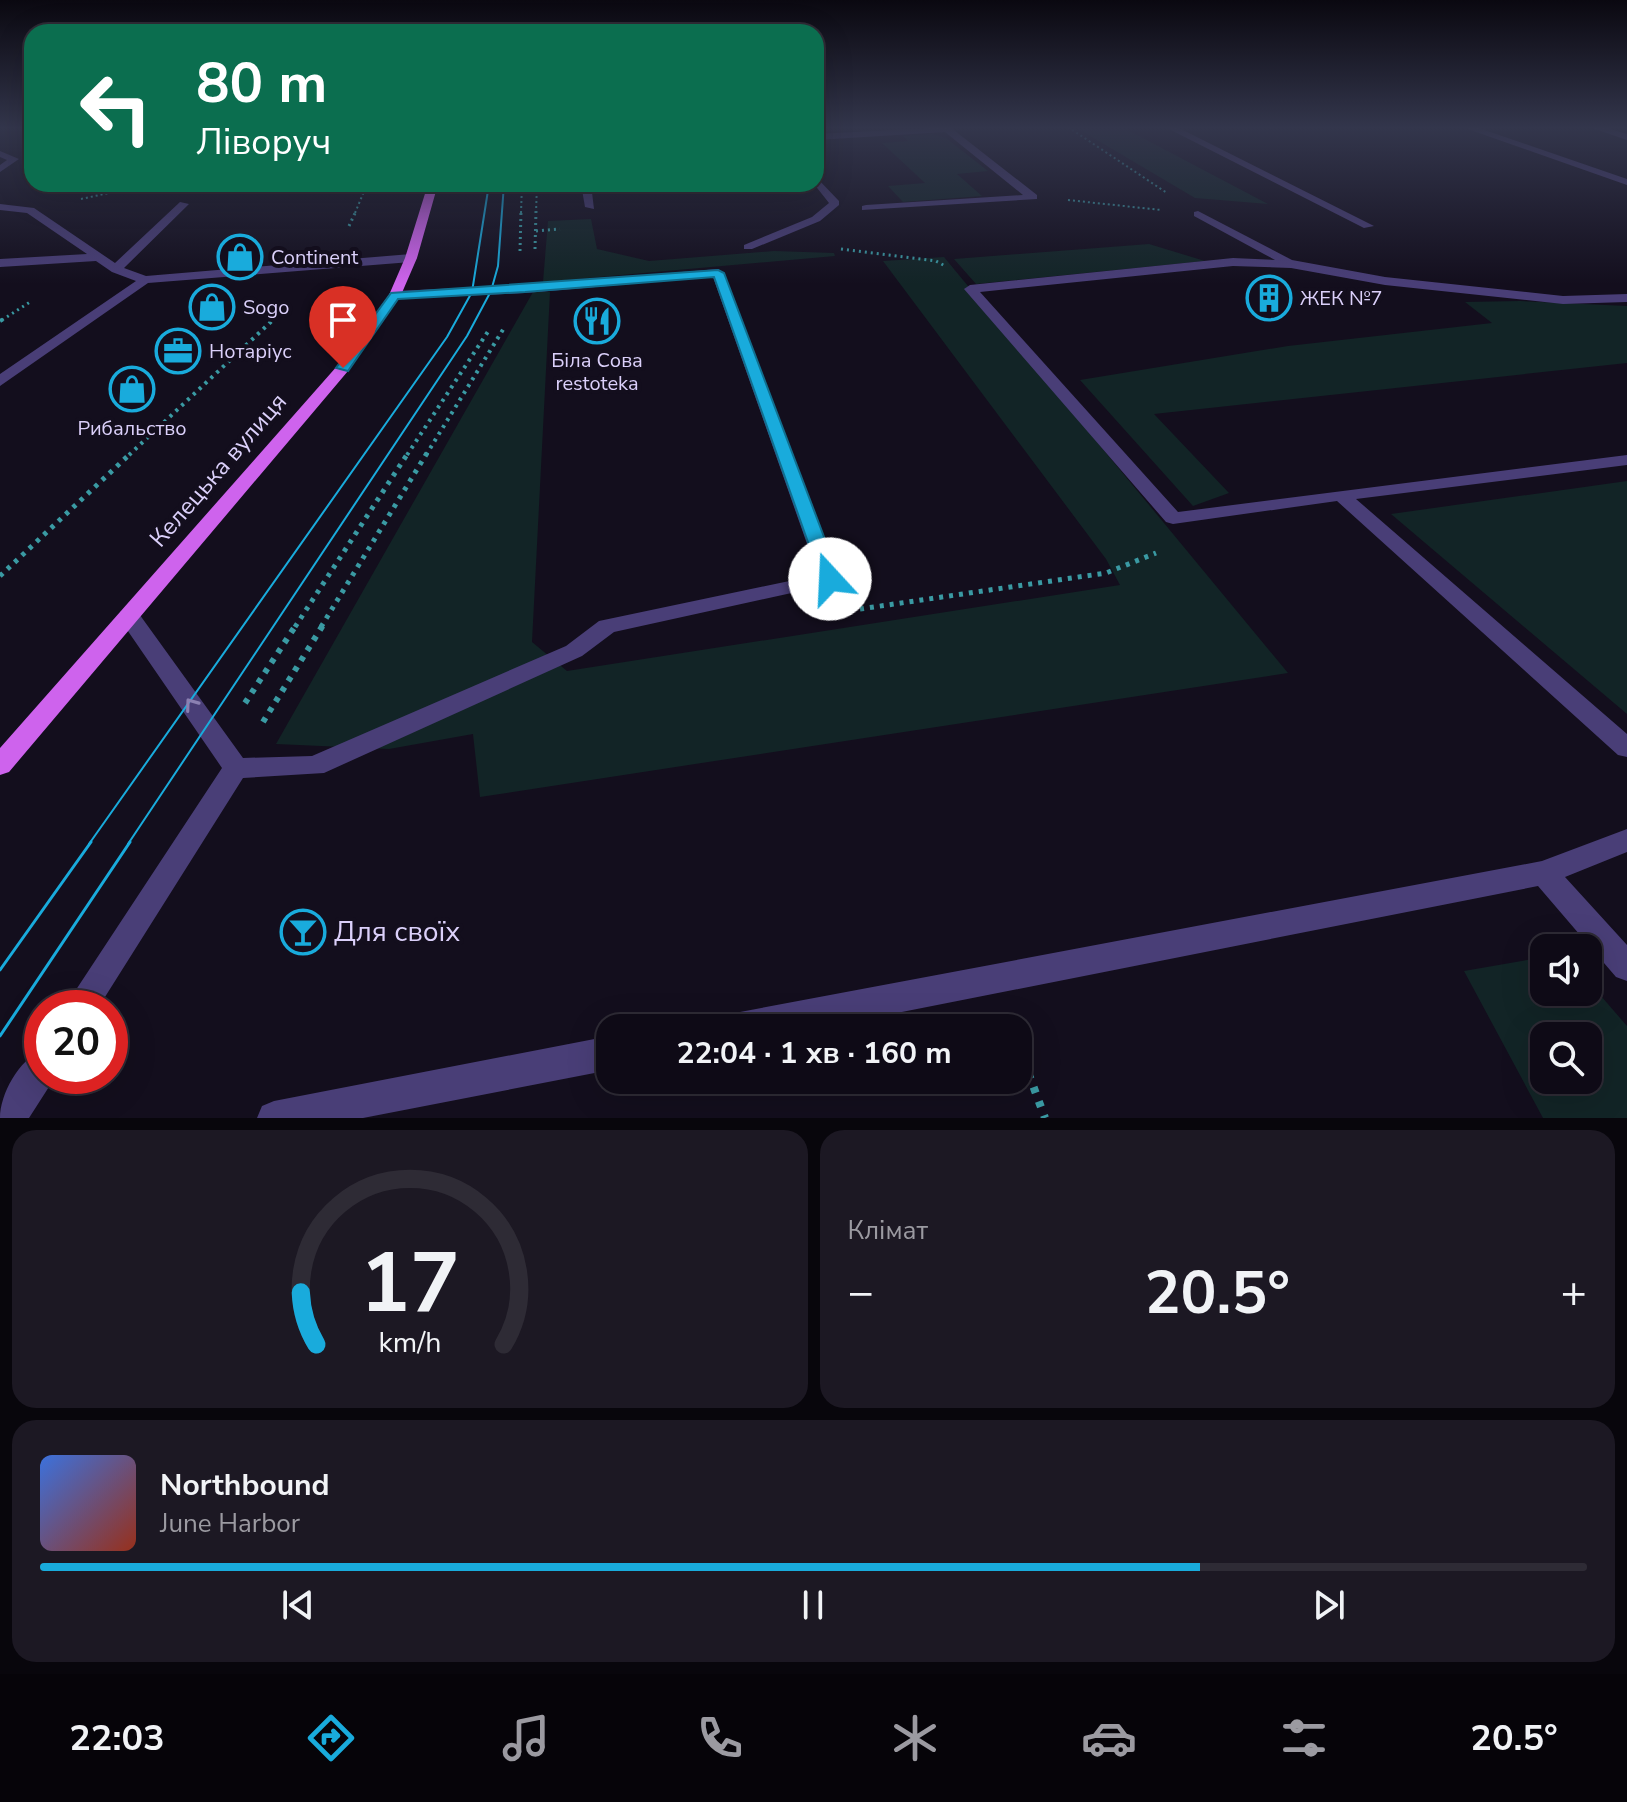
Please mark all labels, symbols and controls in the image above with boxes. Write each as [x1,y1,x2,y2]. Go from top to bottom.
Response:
text: 80 m [196,45,327,122]
icon: left [64,56,168,160]
text: Ліворуч [196,118,331,167]
shop icon: Continent [216,233,264,281]
place label: Continent [271,244,359,271]
building icon: ЖЕК №7 [1245,274,1293,322]
shop icon: Sogo [188,283,236,331]
place label: ЖЕК №7 [1300,285,1383,312]
pin [309,286,377,368]
place label: Sogo [243,294,289,321]
restaurant icon: Біла Сова restoteka [573,297,621,345]
icon: arrive [321,298,365,342]
office icon: Нотаріус [154,327,202,375]
place label: Нотаріус [209,338,292,365]
place label: Біла Сова restoteka [551,347,643,397]
shop icon: Рибальство [108,365,156,413]
street label: Келецька вулиця [142,386,294,554]
place label: Рибальство [77,415,187,442]
position arrow [788,537,872,621]
one-way arrow [186,698,200,713]
bar icon: Для своїх [279,908,327,956]
place label: Для своїх [334,913,460,951]
map controls [1530,934,1602,1094]
button: sound [1530,934,1602,1006]
speed limit sign: 20 [24,990,128,1094]
button: search [1530,1022,1602,1094]
text: 22:04 · 1 хв · 160 m [676,1033,952,1074]
text: Клімат [848,1213,928,1248]
text: 17 [360,1227,460,1340]
text: 20.5° [1144,1252,1290,1334]
text: − [848,1263,874,1323]
text: + [1561,1263,1587,1323]
text: km/h [378,1323,441,1362]
text: Northbound [160,1465,330,1506]
text: June Harbor [160,1506,300,1541]
icon: previous [276,1583,320,1627]
icon: pause [791,1583,835,1627]
icon: next [1307,1583,1351,1627]
icon: directions [303,1710,359,1766]
icon: music [498,1710,554,1766]
icon: phone [692,1710,748,1766]
icon: climate [887,1710,943,1766]
icon: car [1081,1710,1137,1766]
icon: filters [1276,1710,1332,1766]
text: 22:03 [69,1714,165,1763]
text: 20.5° [1470,1714,1558,1763]

